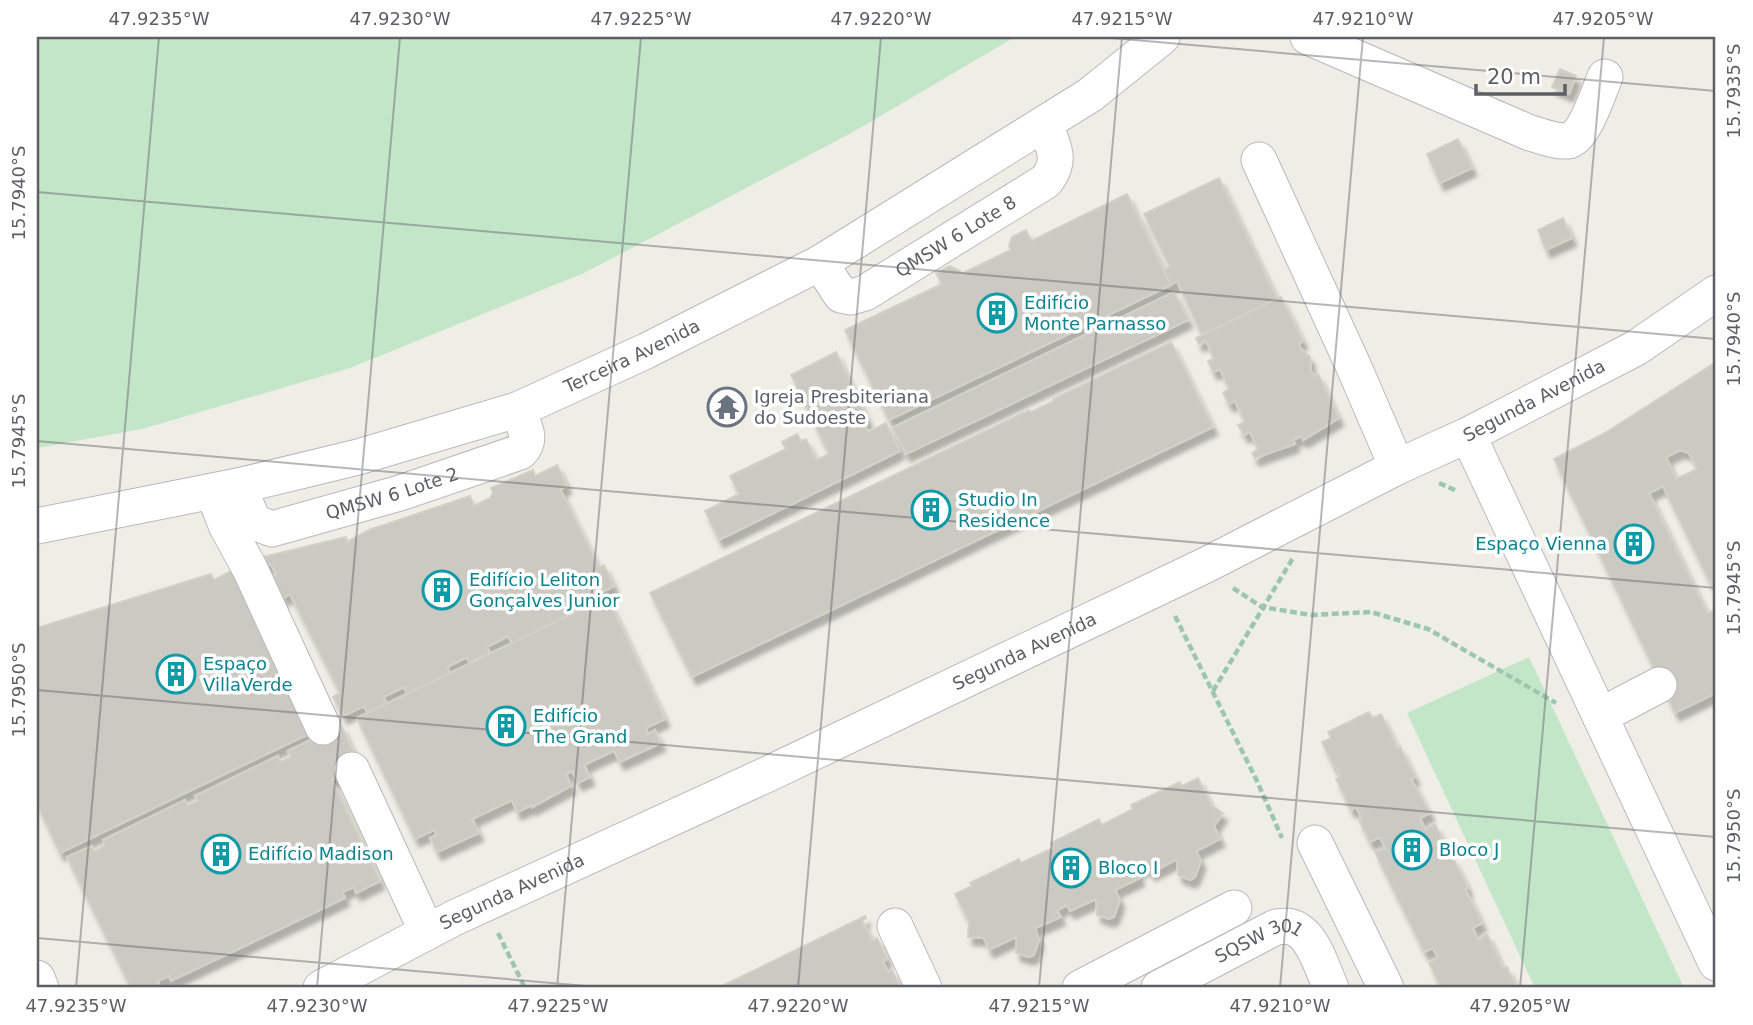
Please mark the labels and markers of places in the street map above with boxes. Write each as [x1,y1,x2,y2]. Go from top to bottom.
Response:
building icon: Edifício Monte Parnasso [976,292,1018,334]
place label: Edifício Monte Parnasso [1024,292,1166,334]
temple icon: Igreja Presbiteriana do Sudoeste [706,386,748,428]
place label: Igreja Presbiteriana do Sudoeste [754,386,929,428]
building icon: Studio In Residence [910,489,952,531]
place label: Studio In Residence [958,489,1050,531]
building icon: Espaço Vienna [1613,523,1655,565]
place label: Espaço Vienna [1475,533,1607,554]
building icon: Edifício Leliton Gonçalves Junior [421,569,463,611]
place label: Edifício Leliton Gonçalves Junior [469,569,620,611]
building icon: Espaço VillaVerde [155,653,197,695]
place label: Espaço VillaVerde [203,653,293,695]
building icon: Edifício The Grand [485,705,527,747]
place label: Edifício The Grand [532,705,627,747]
building icon: Bloco J [1391,829,1433,871]
building icon: Edifício Madison [200,833,242,875]
place label: Bloco J [1439,839,1499,860]
place label: Edifício Madison [248,843,394,864]
building icon: Bloco I [1050,847,1092,889]
place label: Bloco I [1098,857,1158,878]

